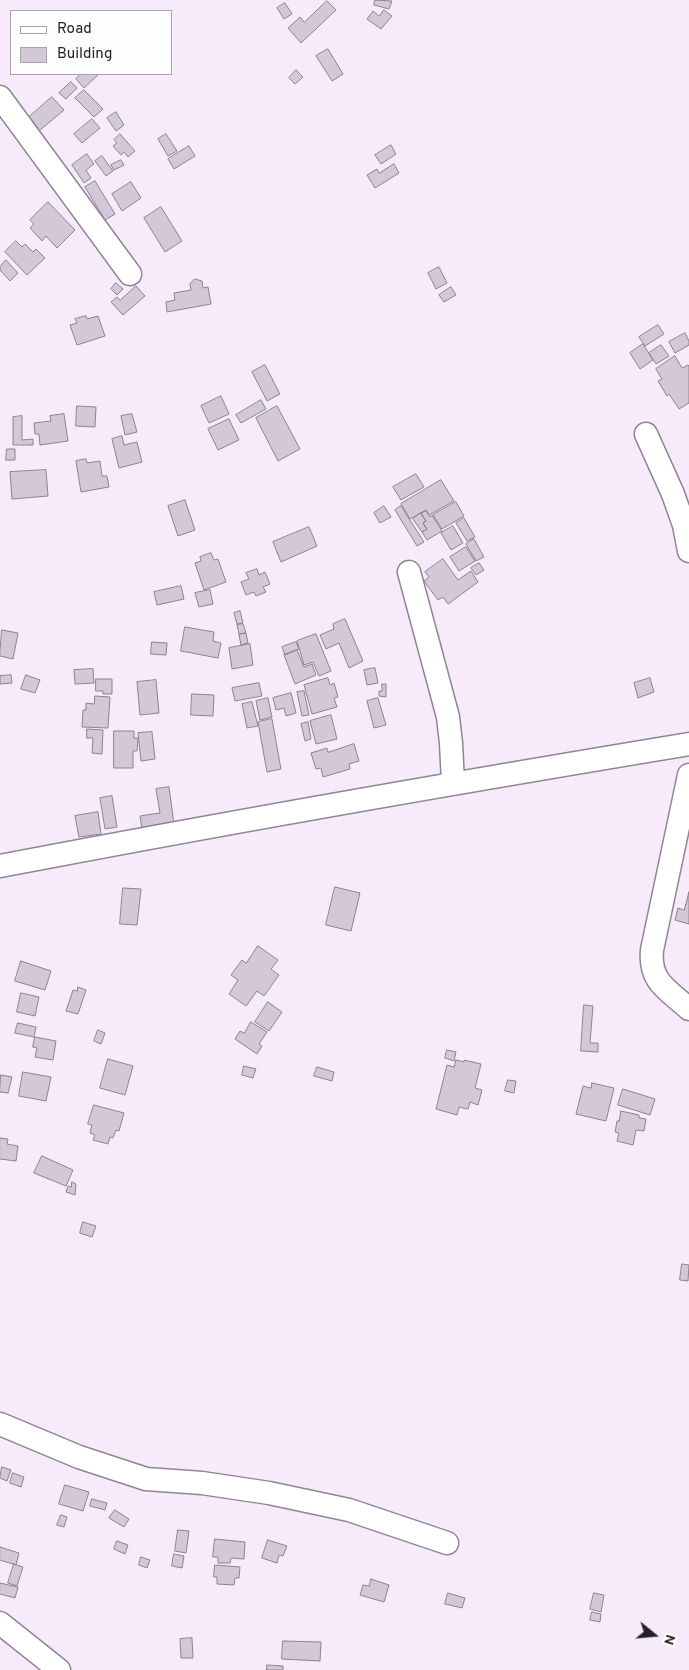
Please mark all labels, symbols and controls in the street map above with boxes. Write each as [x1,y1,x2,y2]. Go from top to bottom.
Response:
legend [10,10,172,75]
text: Road [57,20,92,39]
text: Building [57,45,112,64]
north arrow [629,1610,679,1660]
text: N [659,1632,678,1647]

